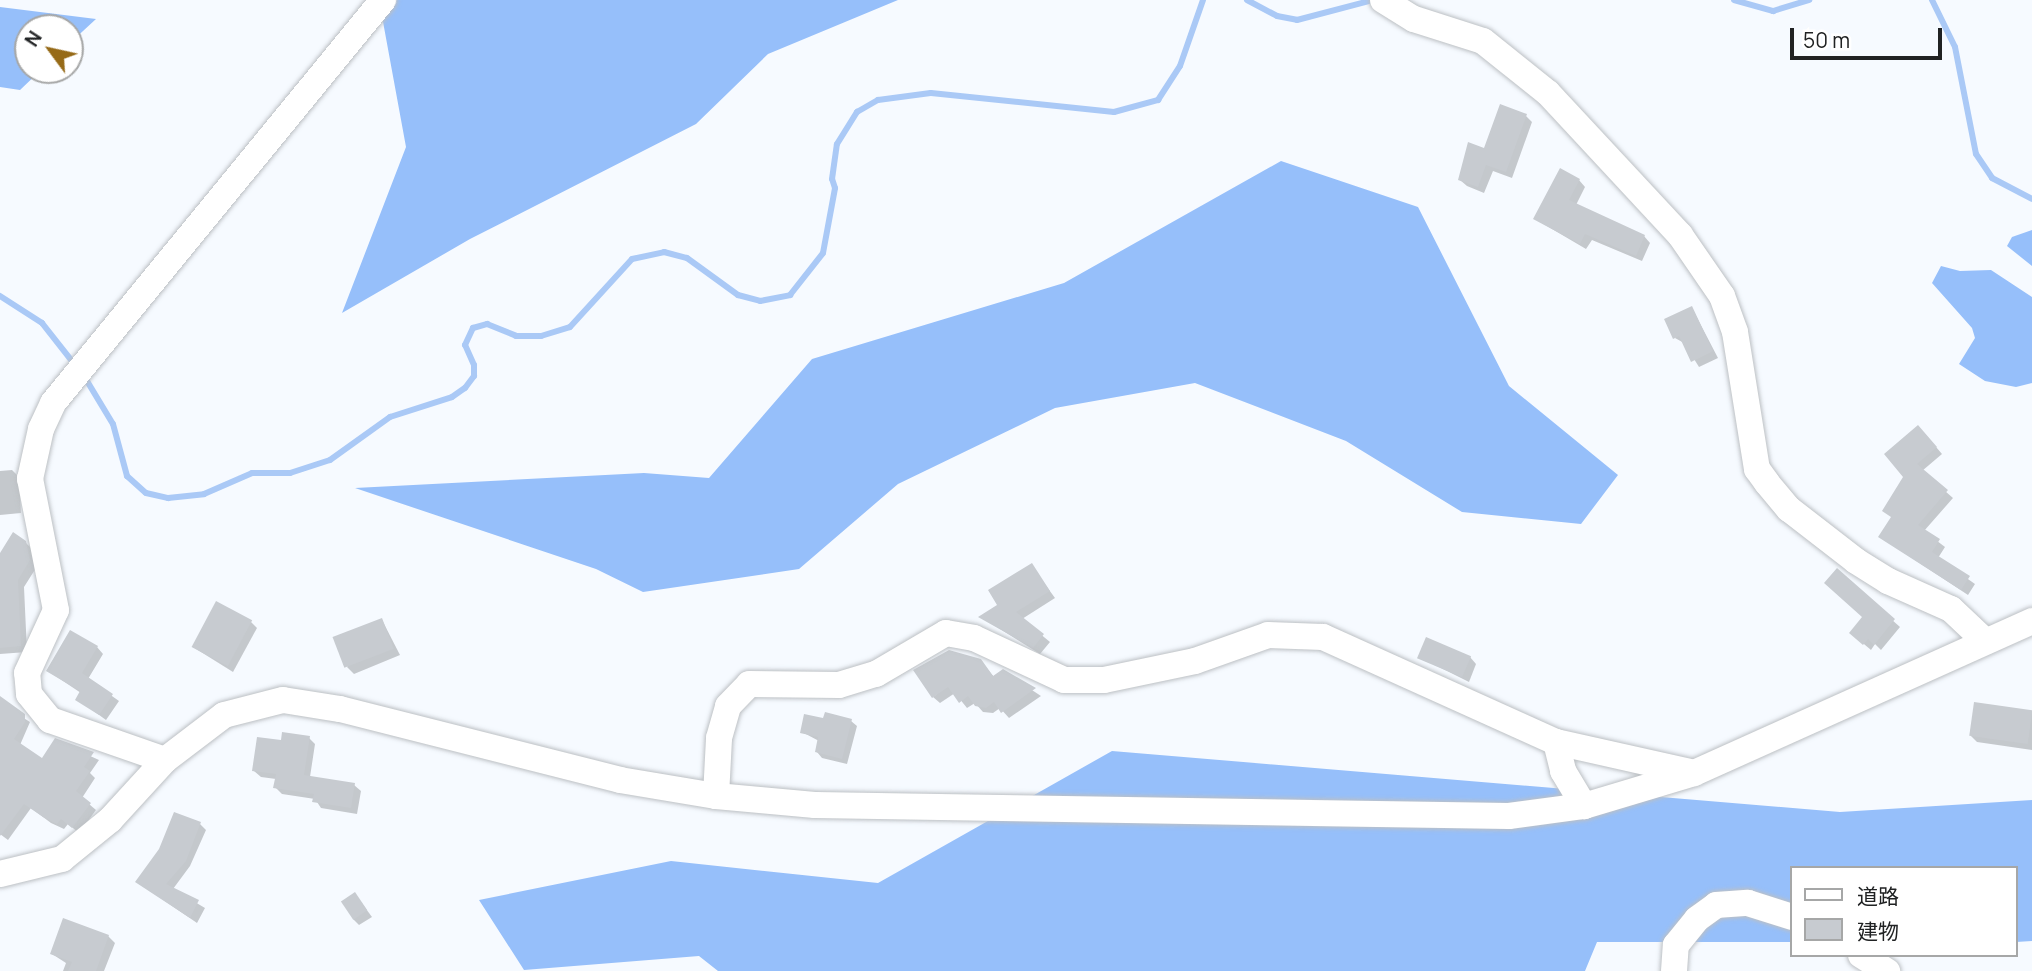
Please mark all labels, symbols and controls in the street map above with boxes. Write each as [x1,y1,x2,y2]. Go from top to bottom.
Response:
north arrow [14,14,84,84]
scale bar [1794,14,1946,58]
text: N [18,26,48,51]
text: 50 m [1803,26,1850,54]
legend [1790,866,2018,957]
text: 道路 [1857,882,1899,910]
text: 建物 [1857,917,1899,945]

